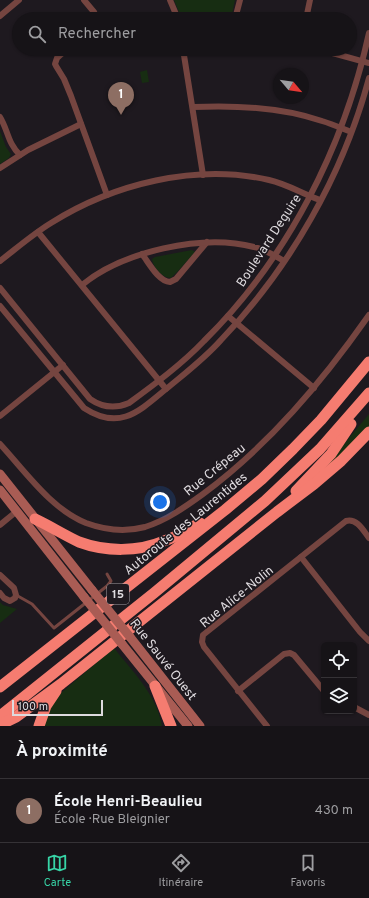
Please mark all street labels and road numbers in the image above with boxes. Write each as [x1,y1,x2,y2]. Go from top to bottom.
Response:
street label: Boulevard Deguire [234,192,306,291]
street label: Rue Crépeau [181,441,249,500]
street label: Autoroute des Laurentides [121,470,251,579]
street label: Rue Alice-Nolin [197,563,277,632]
road number: 15 [107,584,129,604]
street label: Rue Sauvé Ouest [126,616,199,704]

